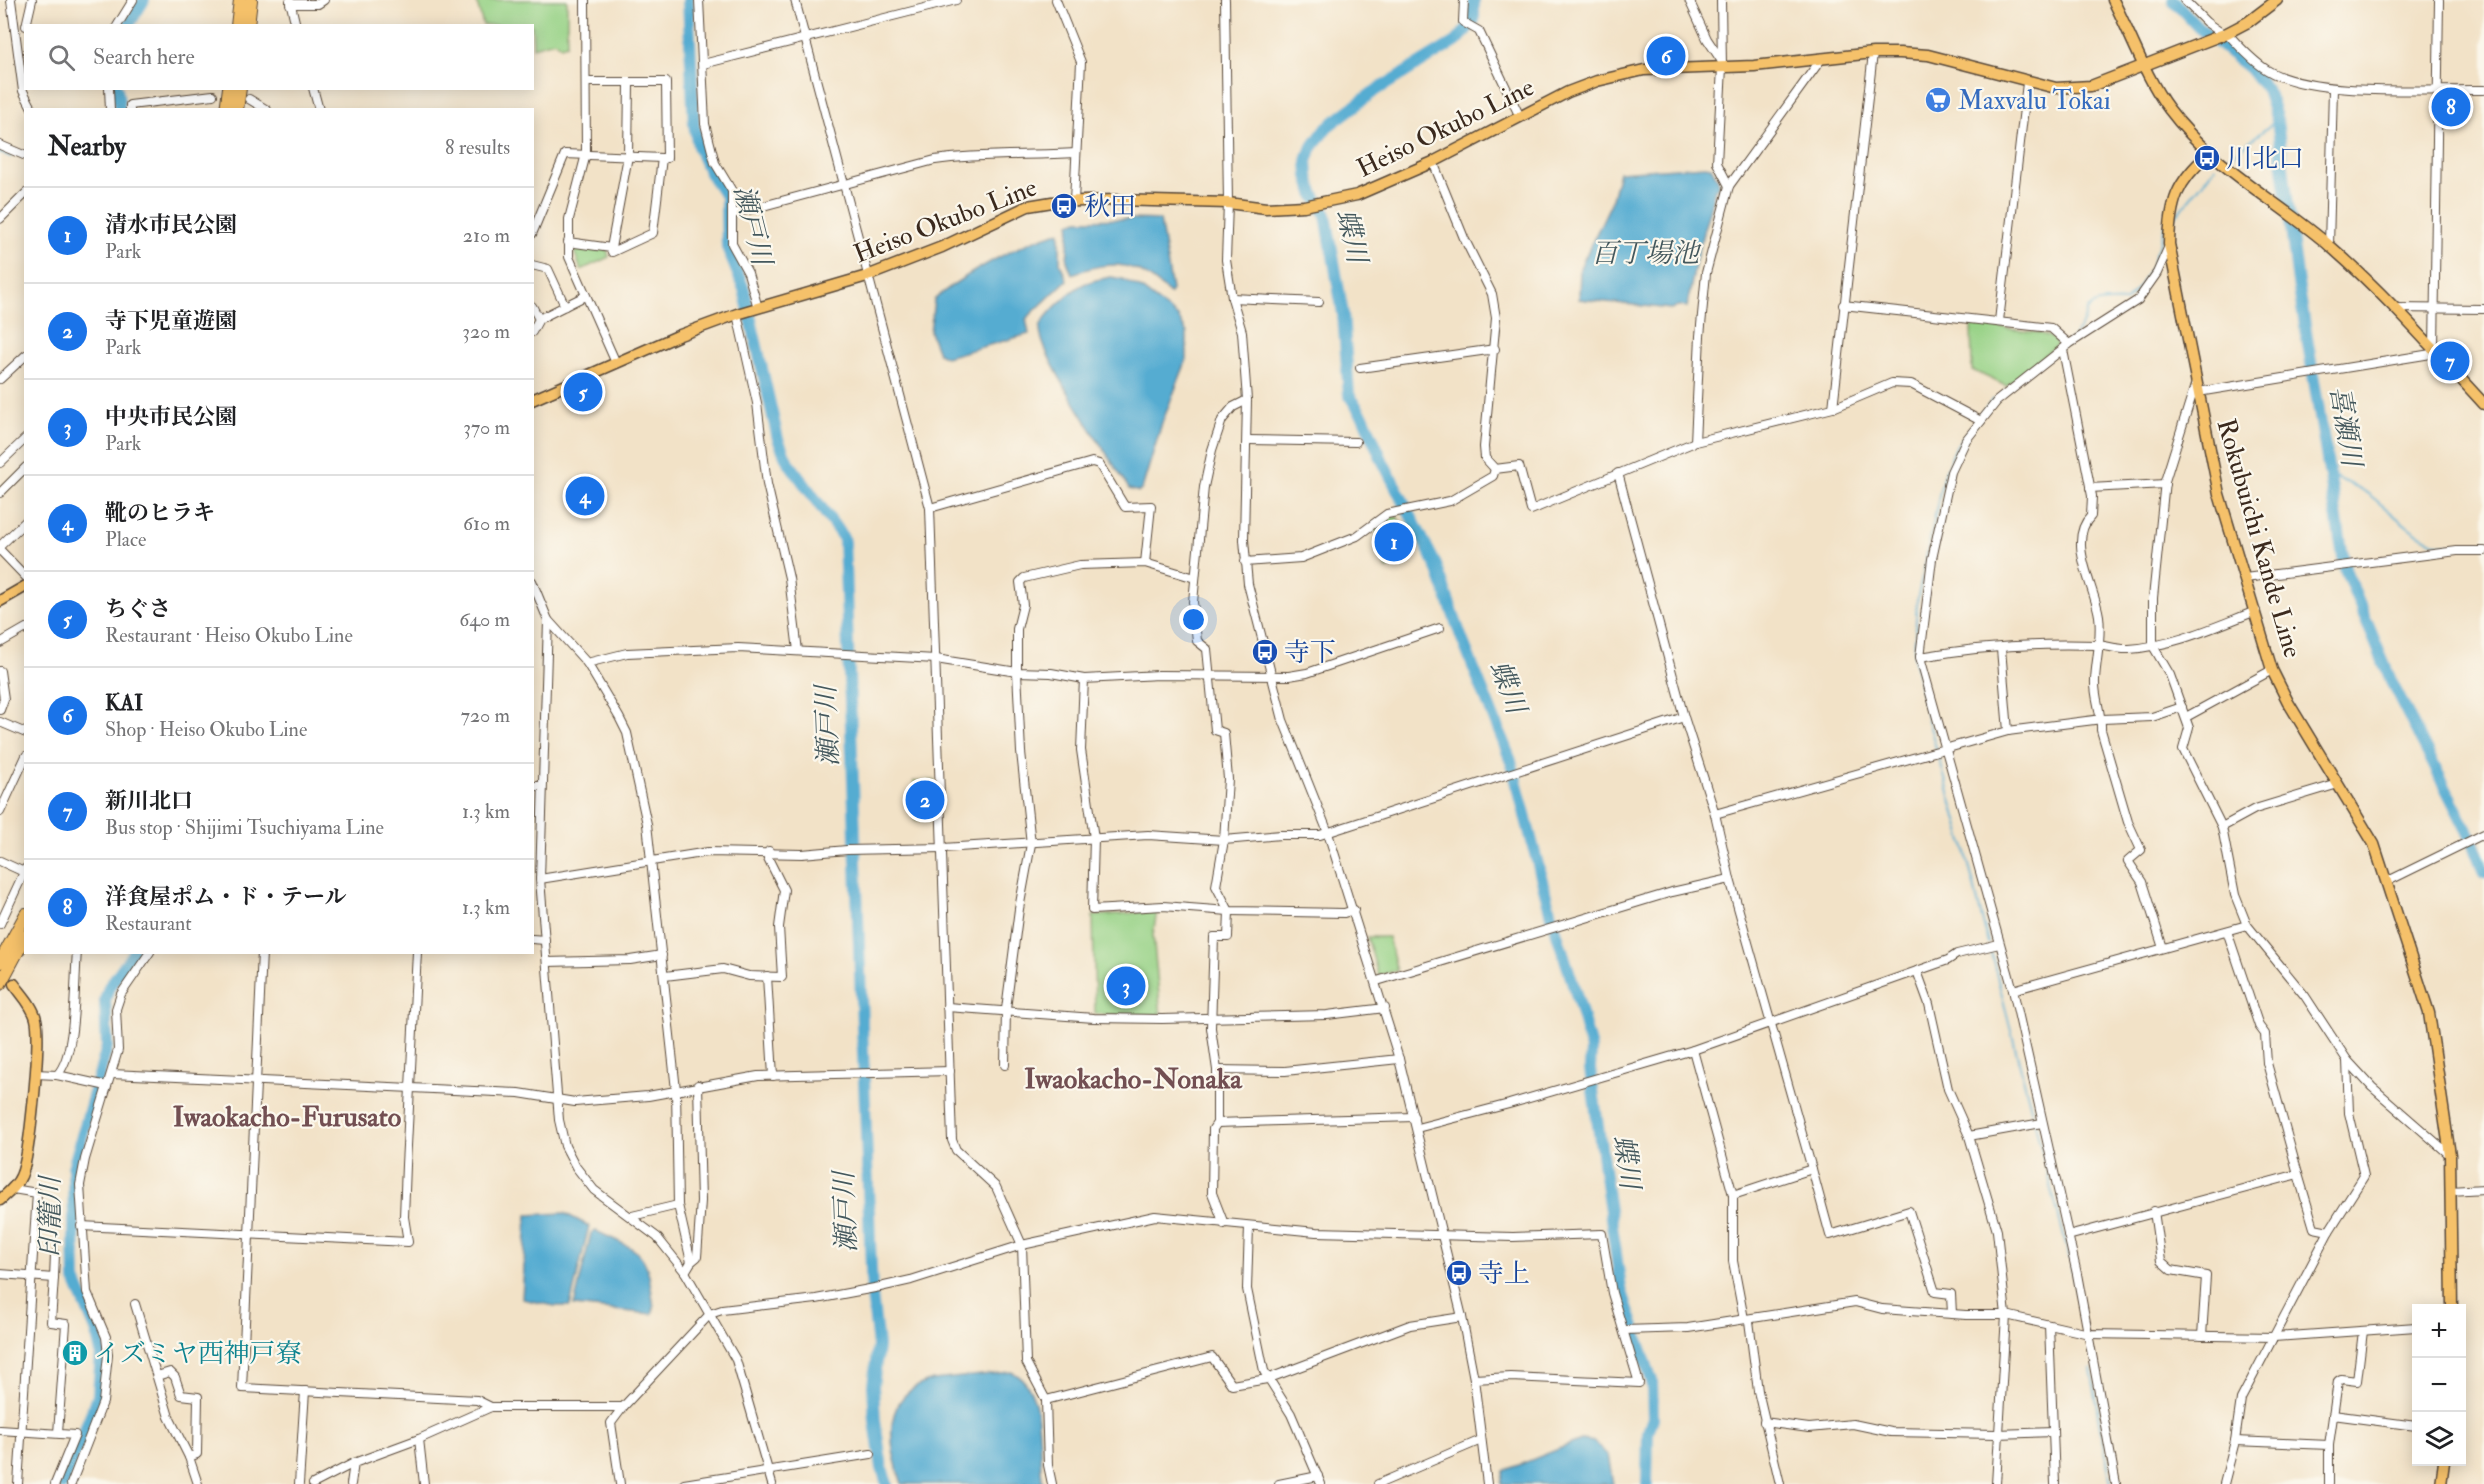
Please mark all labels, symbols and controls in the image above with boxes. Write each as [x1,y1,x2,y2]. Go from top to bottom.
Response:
search box [24,24,534,90]
pin: 6 [1646,34,1686,78]
icon: search [45,41,78,74]
text: Search here [93,43,195,71]
street label: Heiso Okubo Line [1352,71,1539,185]
pin: 8 [2432,84,2470,130]
supermarket icon: Maxvalu Tokai [1923,85,1953,115]
place label: Maxvalu Tokai [1958,85,2111,117]
text: Nearby [48,131,126,163]
text: 8 results [445,135,510,160]
bus stop icon: 川北口 [2192,143,2222,173]
place label: 川北口 [2226,143,2304,175]
street label: Heiso Okubo Line [849,171,1041,270]
water label: 瀬戸川 [727,182,779,271]
bus stop icon: 秋田 [1049,191,1079,221]
place label: 秋田 [1084,191,1136,223]
water label: 蝶川 [1329,206,1374,269]
text: 清水市民公園 [105,211,237,239]
text: 1 [64,223,71,248]
text: 210 m [463,223,510,248]
water label: 百丁場池 [1591,237,1702,270]
text: Park [105,239,141,264]
text: 寺下児童遊園 [105,307,237,335]
text: 2 [62,319,73,344]
text: 320 m [462,319,510,344]
text: Park [105,335,141,360]
pin: 7 [2430,338,2470,384]
pin: 5 [564,370,602,414]
water label: 喜瀬川 [2323,383,2369,472]
text: 中央市民公園 [105,403,237,431]
text: 3 [64,415,71,440]
text: 370 m [463,415,510,440]
street label: Rokubuichi Kande Line [2210,415,2309,662]
text: Park [105,431,141,456]
pin: 4 [566,474,604,518]
text: 靴のヒラキ [105,499,215,527]
text: 4 [62,511,73,536]
text: 610 m [463,511,510,536]
pin: 1 [1374,520,1414,564]
text: Place [105,527,146,552]
text: ちぐさ [105,595,171,623]
your location [1179,605,1208,634]
text: 5 [63,607,72,632]
text: 640 m [459,607,510,632]
text: Restaurant · Heiso Okubo Line [105,623,353,648]
bus stop icon: 寺下 [1250,637,1280,667]
place label: 寺下 [1284,637,1336,669]
water label: 蝶川 [1482,656,1534,721]
water label: 瀬戸川 [809,682,845,767]
text: KAI [105,689,143,717]
text: 6 [62,703,73,728]
text: 720 m [461,703,510,728]
text: Shop · Heiso Okubo Line [105,717,307,742]
pin: 2 [906,778,944,822]
text: 新川北口 [105,787,193,815]
text: 7 [63,799,72,824]
text: 1.3 km [462,799,510,824]
text: Bus stop · Shijimi Tsuchiyama Line [105,815,384,840]
text: 洋食屋ポム・ド・テール [105,883,347,911]
text: 8 [63,895,72,920]
text: 1.3 km [462,895,510,920]
text: Restaurant [105,911,192,936]
pin: 3 [1106,964,1146,1008]
district label: Iwaokacho-Nonaka [1024,1062,1243,1097]
district label: Iwaokacho-Furusato [173,1100,402,1135]
water label: 蝶川 [1606,1133,1647,1194]
water label: 瀬戸川 [827,1168,863,1253]
water label: 印籠川 [34,1174,67,1258]
bus stop icon: 寺上 [1444,1258,1474,1288]
place label: 寺上 [1478,1258,1530,1290]
map controls [2412,1304,2466,1466]
button: + [2412,1304,2466,1358]
building icon: イズミヤ西神戸寮 [60,1338,90,1368]
place label: イズミヤ西神戸寮 [94,1338,302,1370]
button: − [2412,1358,2466,1412]
button: layers [2412,1412,2466,1466]

